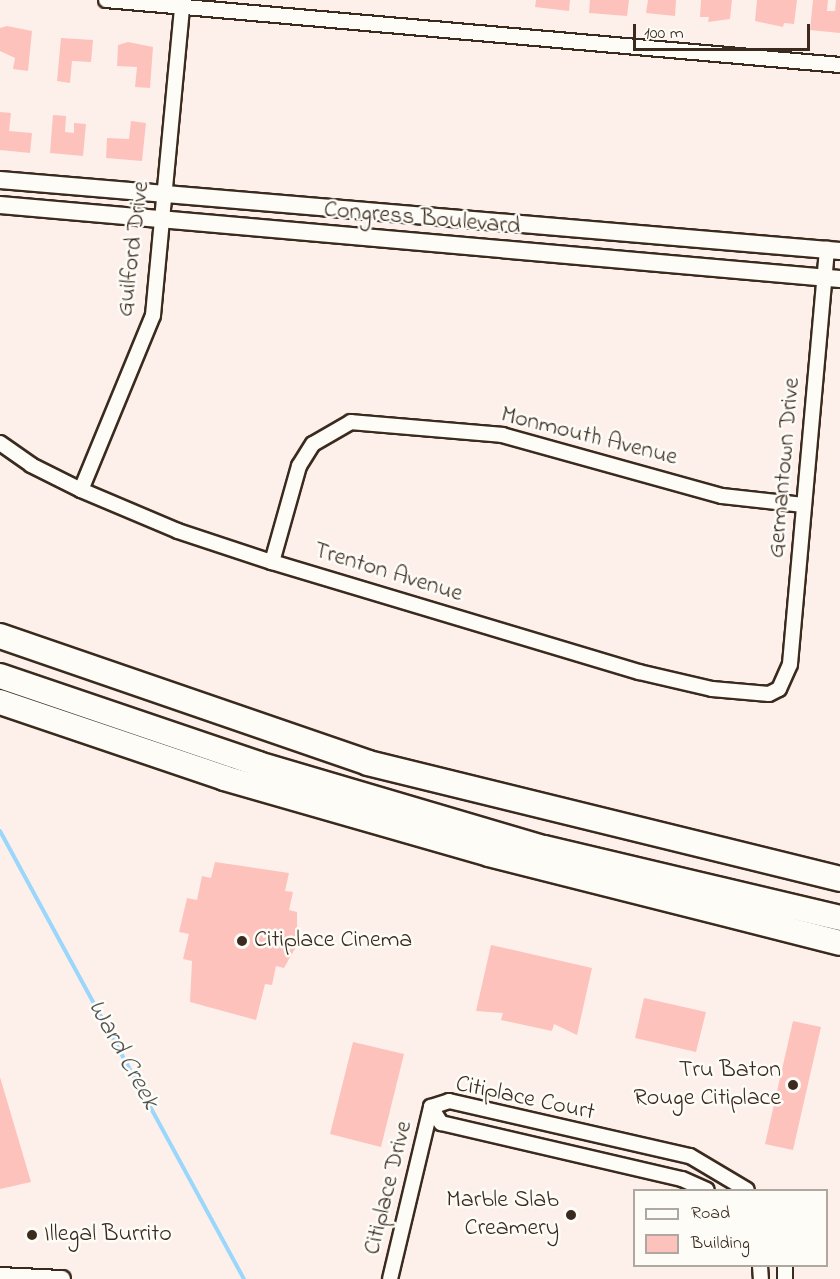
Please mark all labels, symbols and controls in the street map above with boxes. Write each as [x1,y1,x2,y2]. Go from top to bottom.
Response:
scale bar [636,12,813,50]
text: 100 m [644,21,684,47]
street label: Guilford Drive [111,180,157,318]
street label: Congress Boulevard [323,196,521,242]
street label: Germantown Drive [763,377,807,559]
street label: Monmouth Avenue [498,401,680,473]
street label: Trenton Avenue [310,537,466,609]
place label: Citiplace Cinema [254,927,412,955]
marker: Citiplace Cinema [235,934,249,948]
water label: Ward Creek [79,995,165,1115]
place label: Tru Baton Rouge Citiplace [633,1057,781,1113]
street label: Citiplace Court [453,1070,597,1128]
marker: Tru Baton Rouge Citiplace [786,1078,800,1092]
street label: Citiplace Drive [358,1118,420,1258]
place label: Marble Slab Creamery [446,1187,559,1243]
legend [633,1189,828,1267]
text: Road [691,1201,730,1227]
marker: Marble Slab Creamery [564,1208,578,1222]
place label: Illegal Burrito [44,1221,172,1249]
marker: Illegal Burrito [25,1228,39,1242]
text: Building [691,1231,750,1257]

